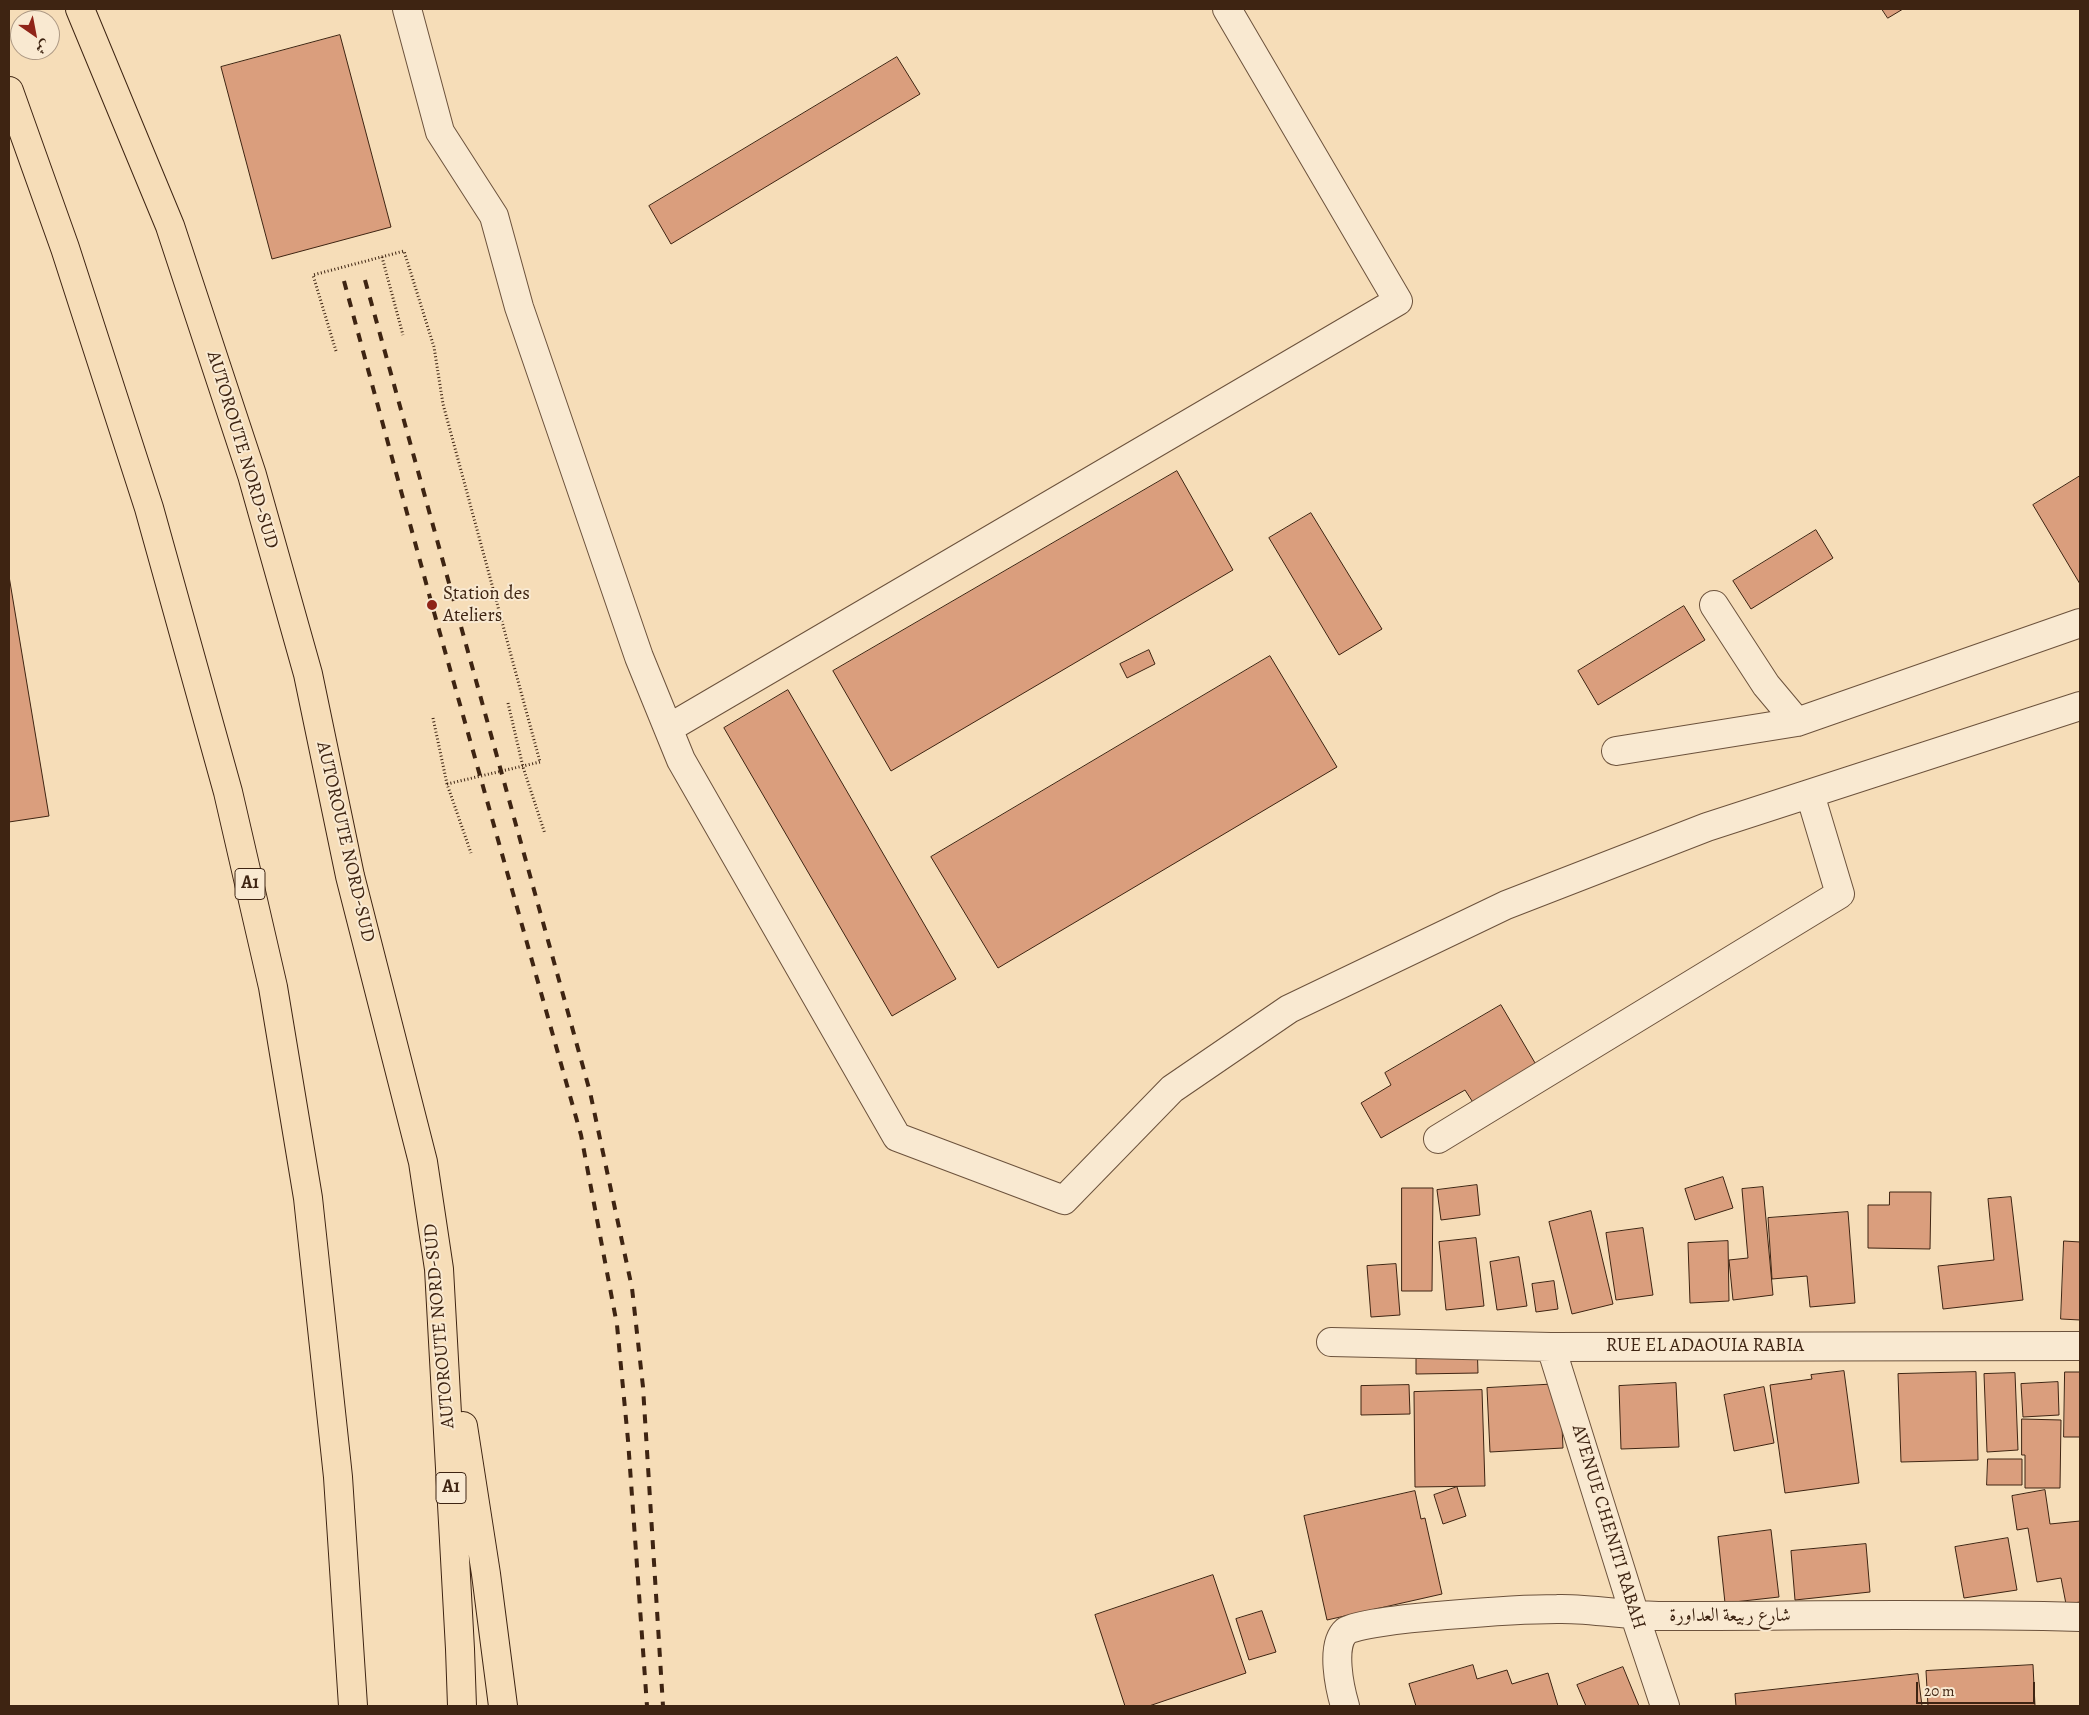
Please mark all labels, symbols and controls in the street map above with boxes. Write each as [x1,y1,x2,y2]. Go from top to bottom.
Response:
north arrow [10,10,60,60]
text: ش [32,35,54,59]
street label: AUTOROUTE NORD-SUD [201,348,283,552]
place label: Station des Ateliers [443,583,530,627]
marker: Station des Ateliers [425,598,439,612]
street label: AUTOROUTE NORD-SUD [311,739,379,945]
road number: A1 [235,869,265,900]
street label: AUTOROUTE NORD-SUD [420,1223,460,1429]
street label: RUE EL ADAOUIA RABIA [1606,1335,1804,1357]
street label: AVENUE CHENITI RABAH [1566,1422,1650,1632]
road number: A1 [436,1472,466,1504]
street label: شارع ربيعة العداورة [1669,1605,1791,1627]
scale bar [1919,1672,2038,1704]
text: 20 m [1924,1681,1955,1701]

